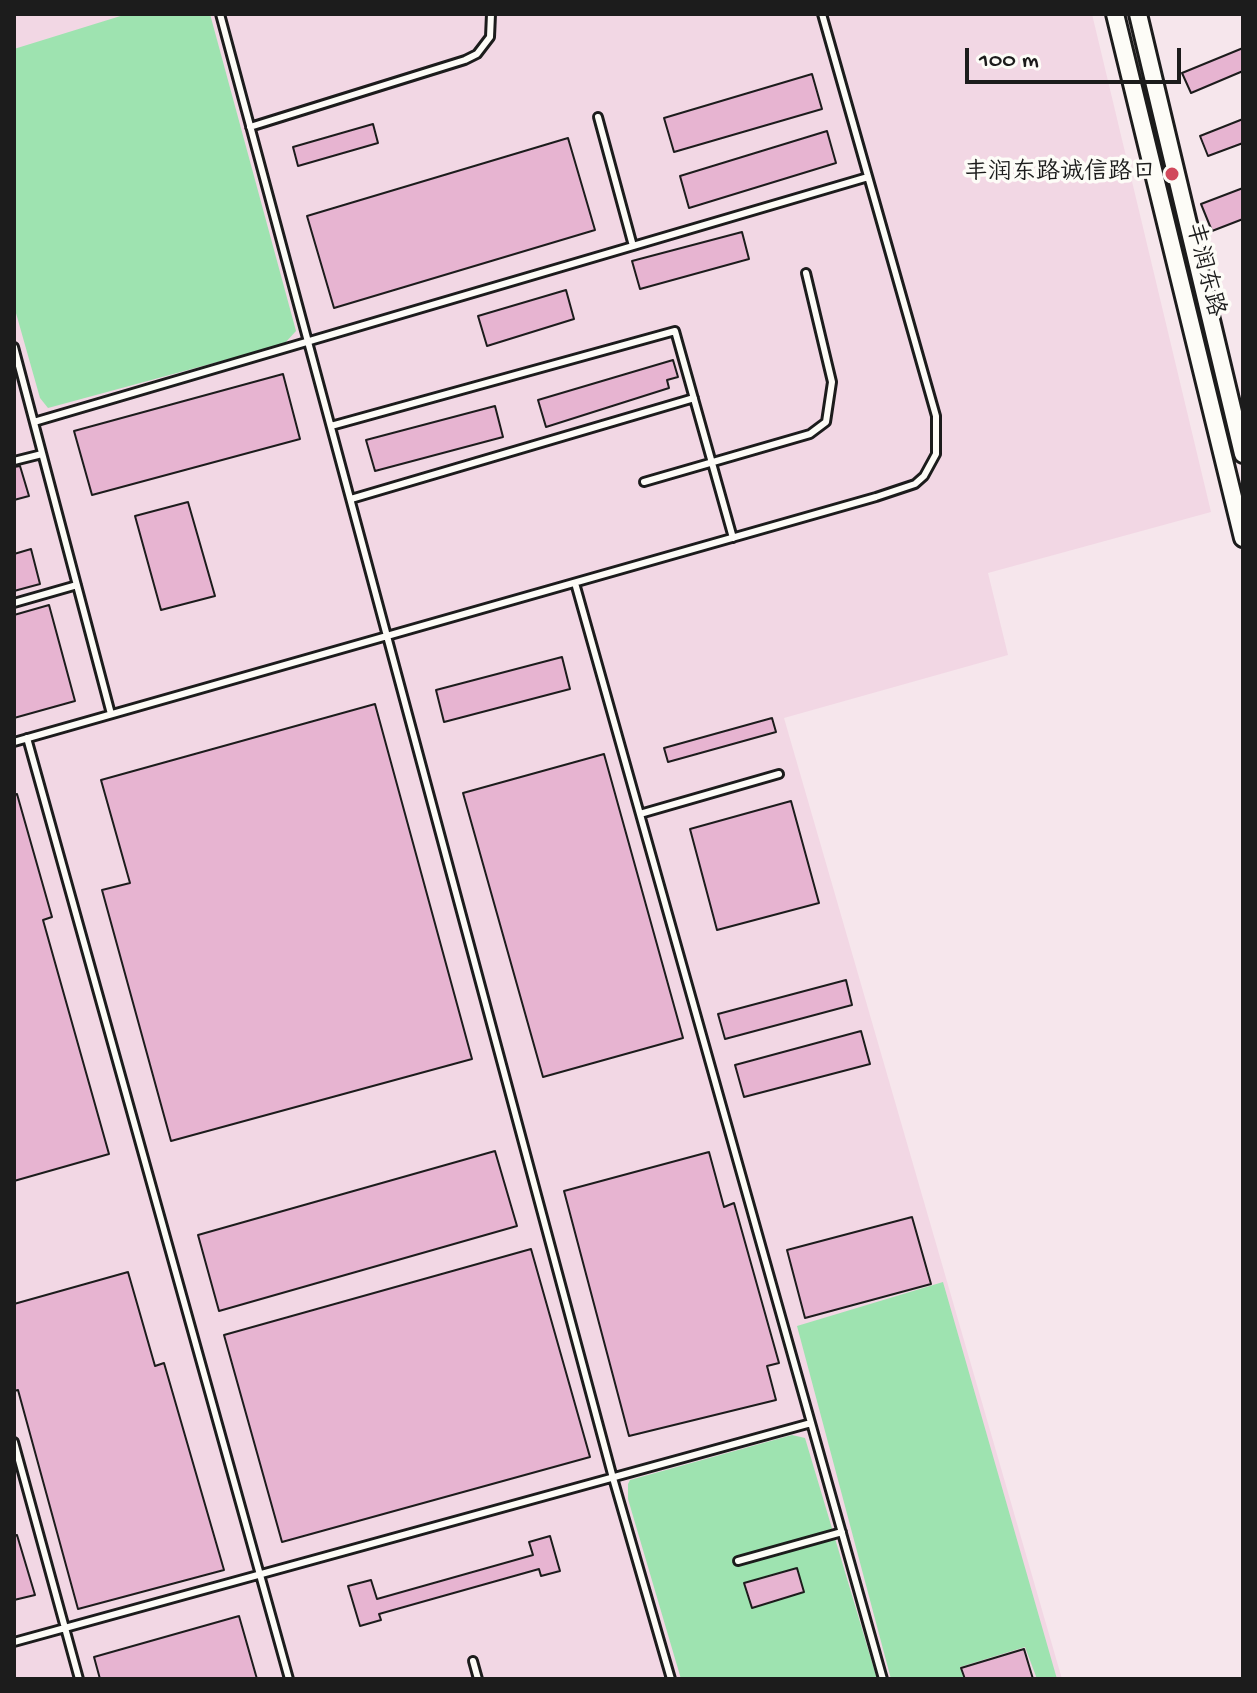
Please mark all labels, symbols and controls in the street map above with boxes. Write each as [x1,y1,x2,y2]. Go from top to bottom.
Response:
scale bar [969,32,1185,82]
text: 100 m [979,47,1039,76]
place label: 丰润东路诚信路口 [964,160,1156,188]
marker: 丰润东路诚信路口 [1163,165,1181,183]
street label: 丰润东路 [1177,220,1229,320]

